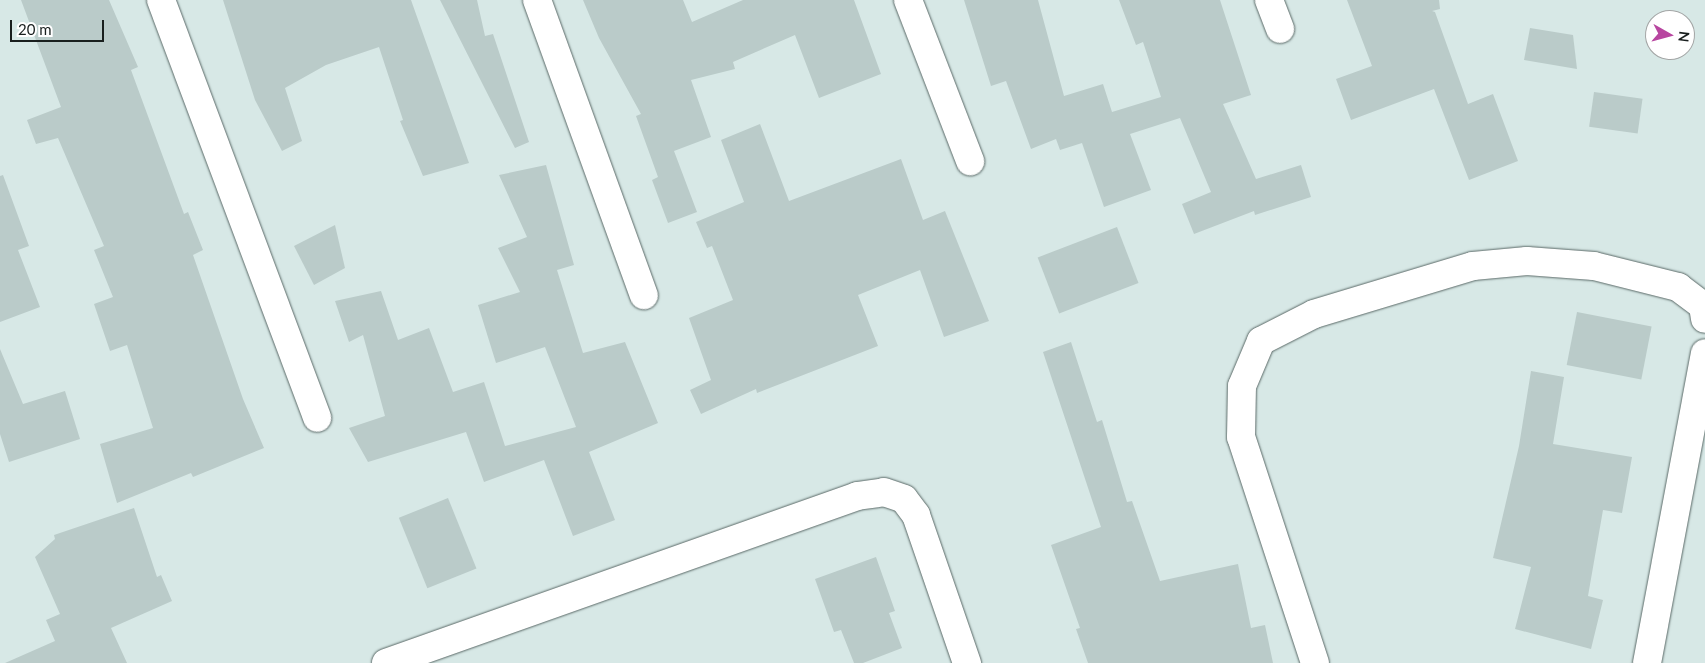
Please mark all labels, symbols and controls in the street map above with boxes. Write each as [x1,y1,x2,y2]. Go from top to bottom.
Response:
scale bar [12,10,106,42]
north arrow [1645,10,1695,60]
text: 20 m [18,20,52,38]
text: N [1675,30,1693,43]

